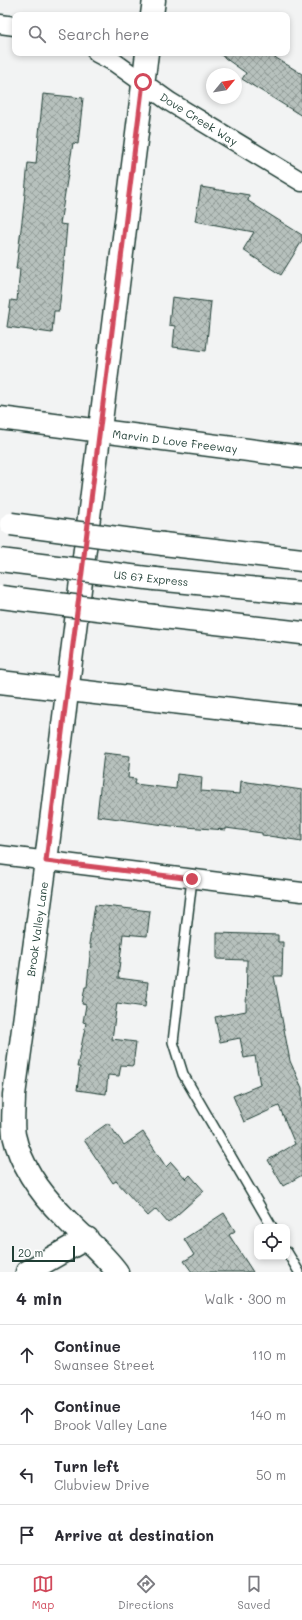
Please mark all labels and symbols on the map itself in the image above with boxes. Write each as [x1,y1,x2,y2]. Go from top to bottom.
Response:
north arrow [206,68,242,104]
route start [134,73,152,91]
street label: Dove Creek Way [157,89,241,149]
street label: Marvin D Love Freeway [112,426,239,456]
street label: US 67 Express [113,567,189,589]
route end [183,870,201,888]
street label: Brook Valley Lane [23,880,51,977]
scale bar [12,1244,75,1263]

